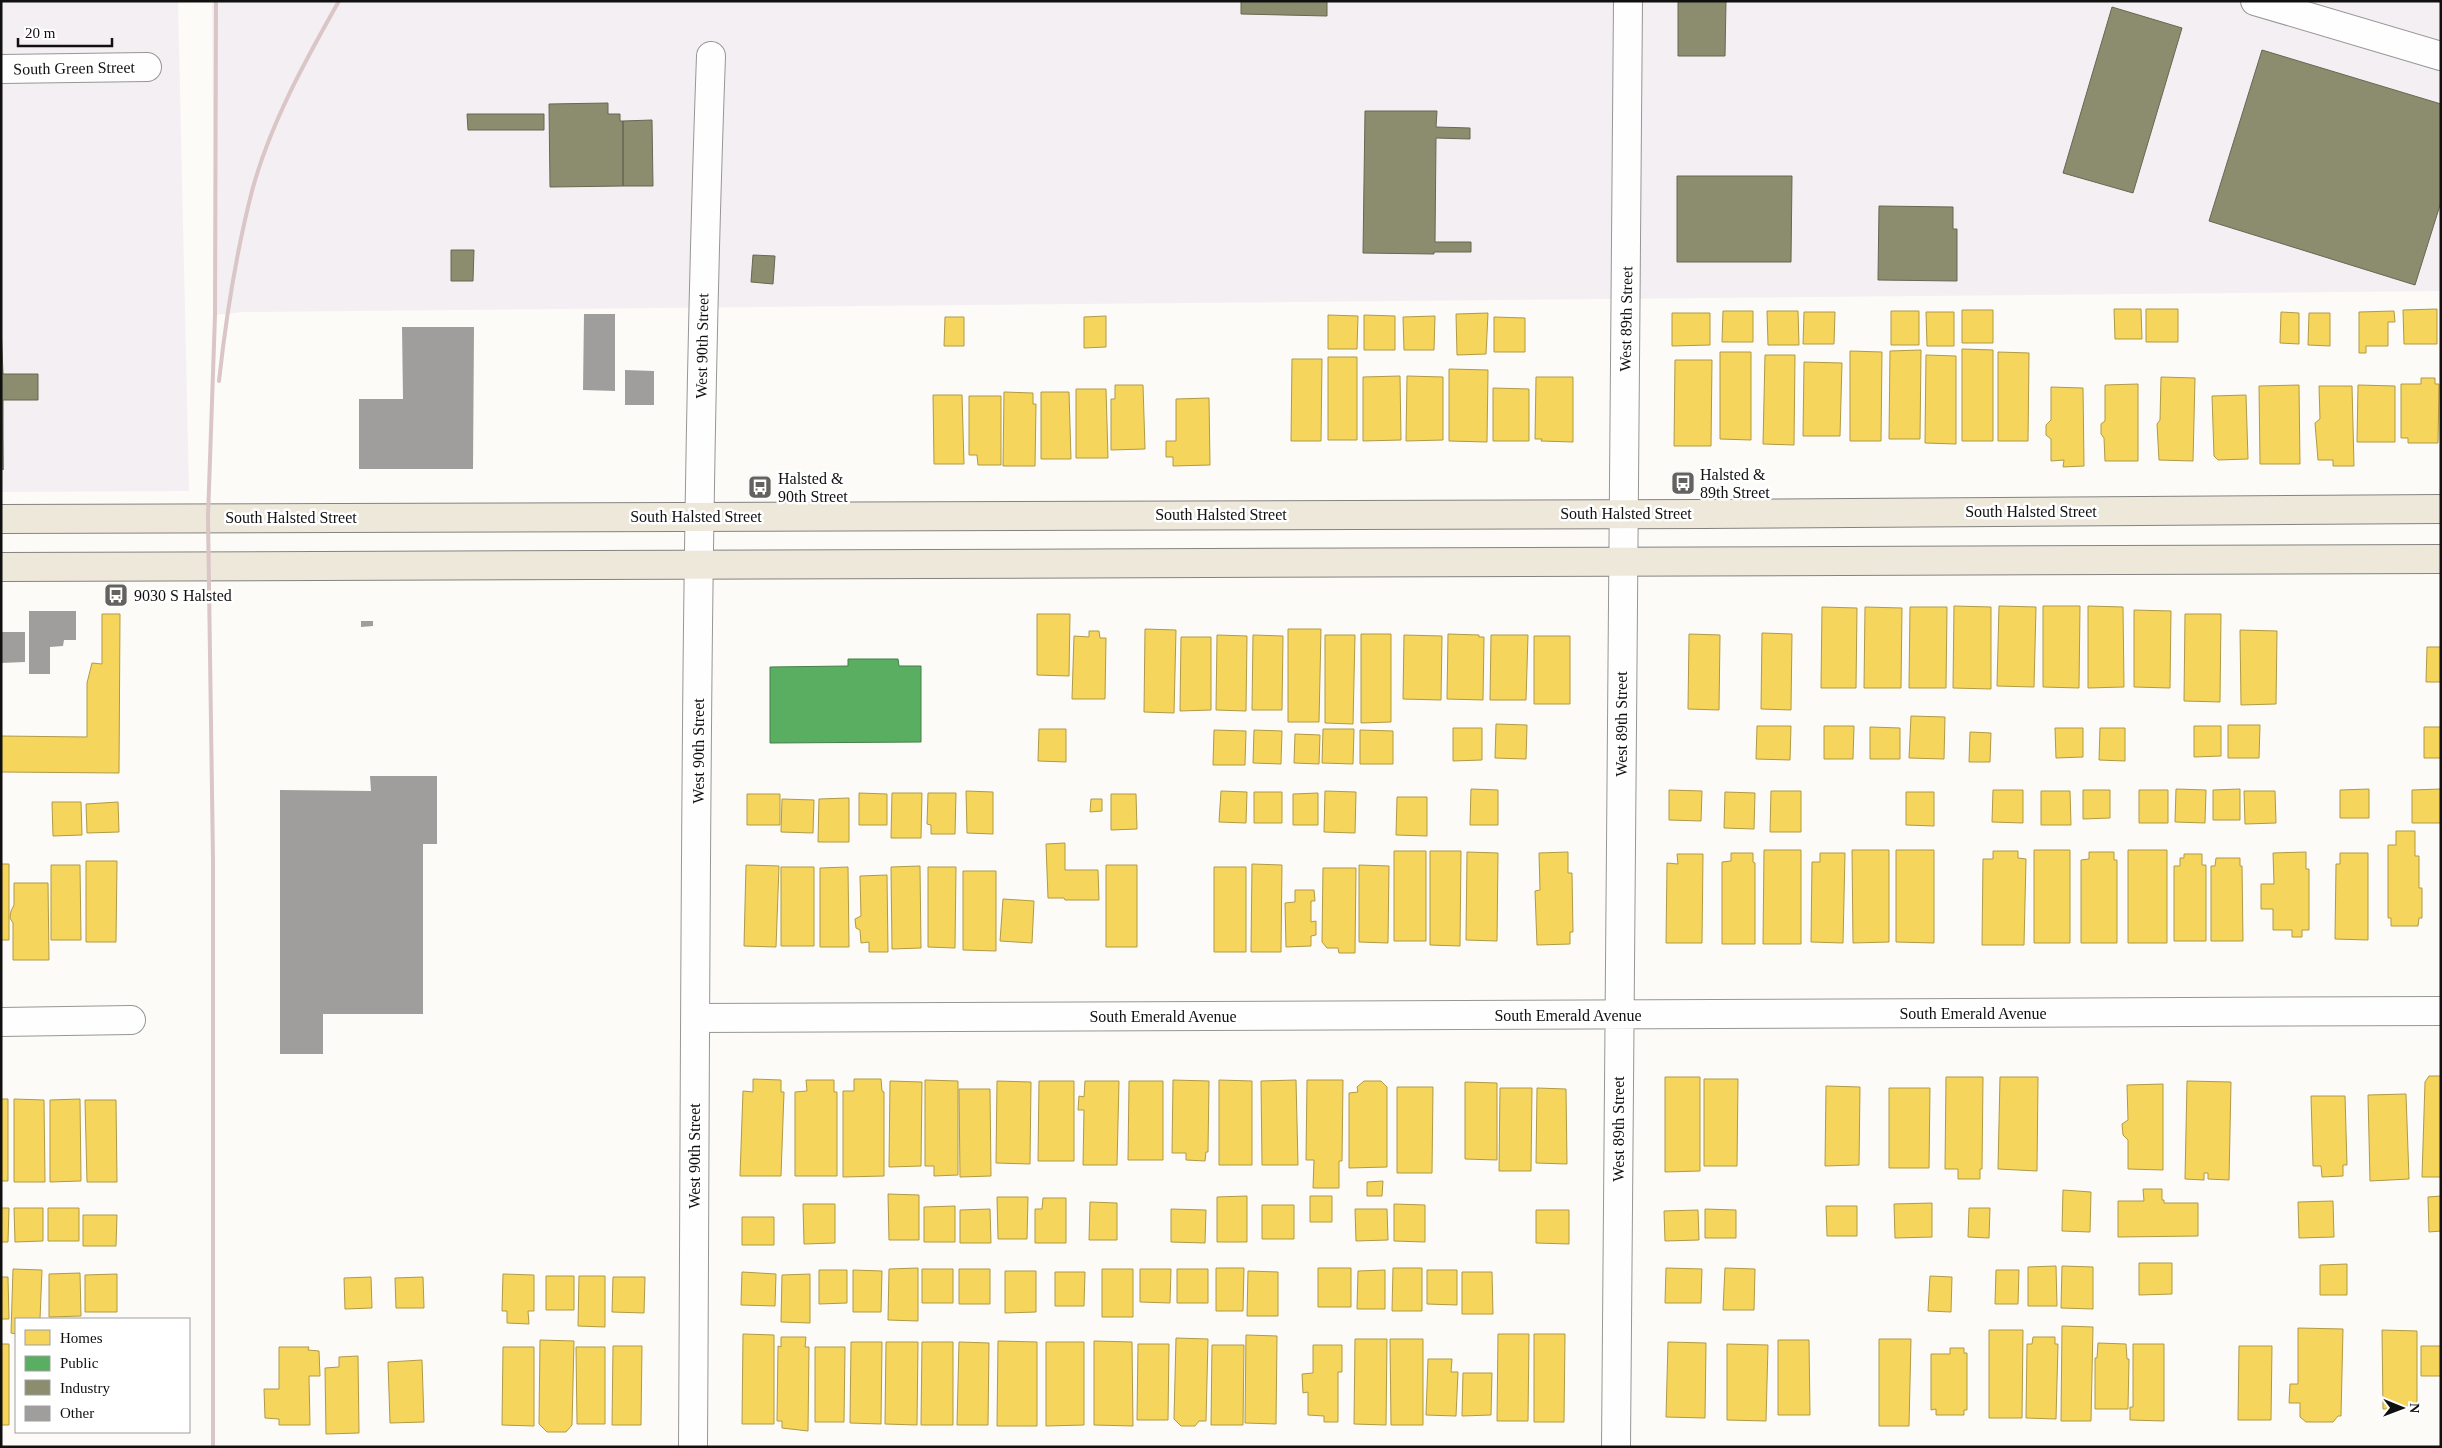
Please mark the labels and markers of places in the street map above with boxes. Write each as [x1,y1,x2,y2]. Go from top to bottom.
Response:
place label: Halsted & 89th Street [1700,466,1770,501]
place label: Halsted & 90th Street [778,470,848,505]
bus stop icon: Halsted & 89th Street [1670,470,1696,496]
bus stop icon: Halsted & 90th Street [747,474,773,500]
bus stop icon: 9030 S Halsted [103,582,129,608]
place label: 9030 S Halsted [134,587,232,604]

